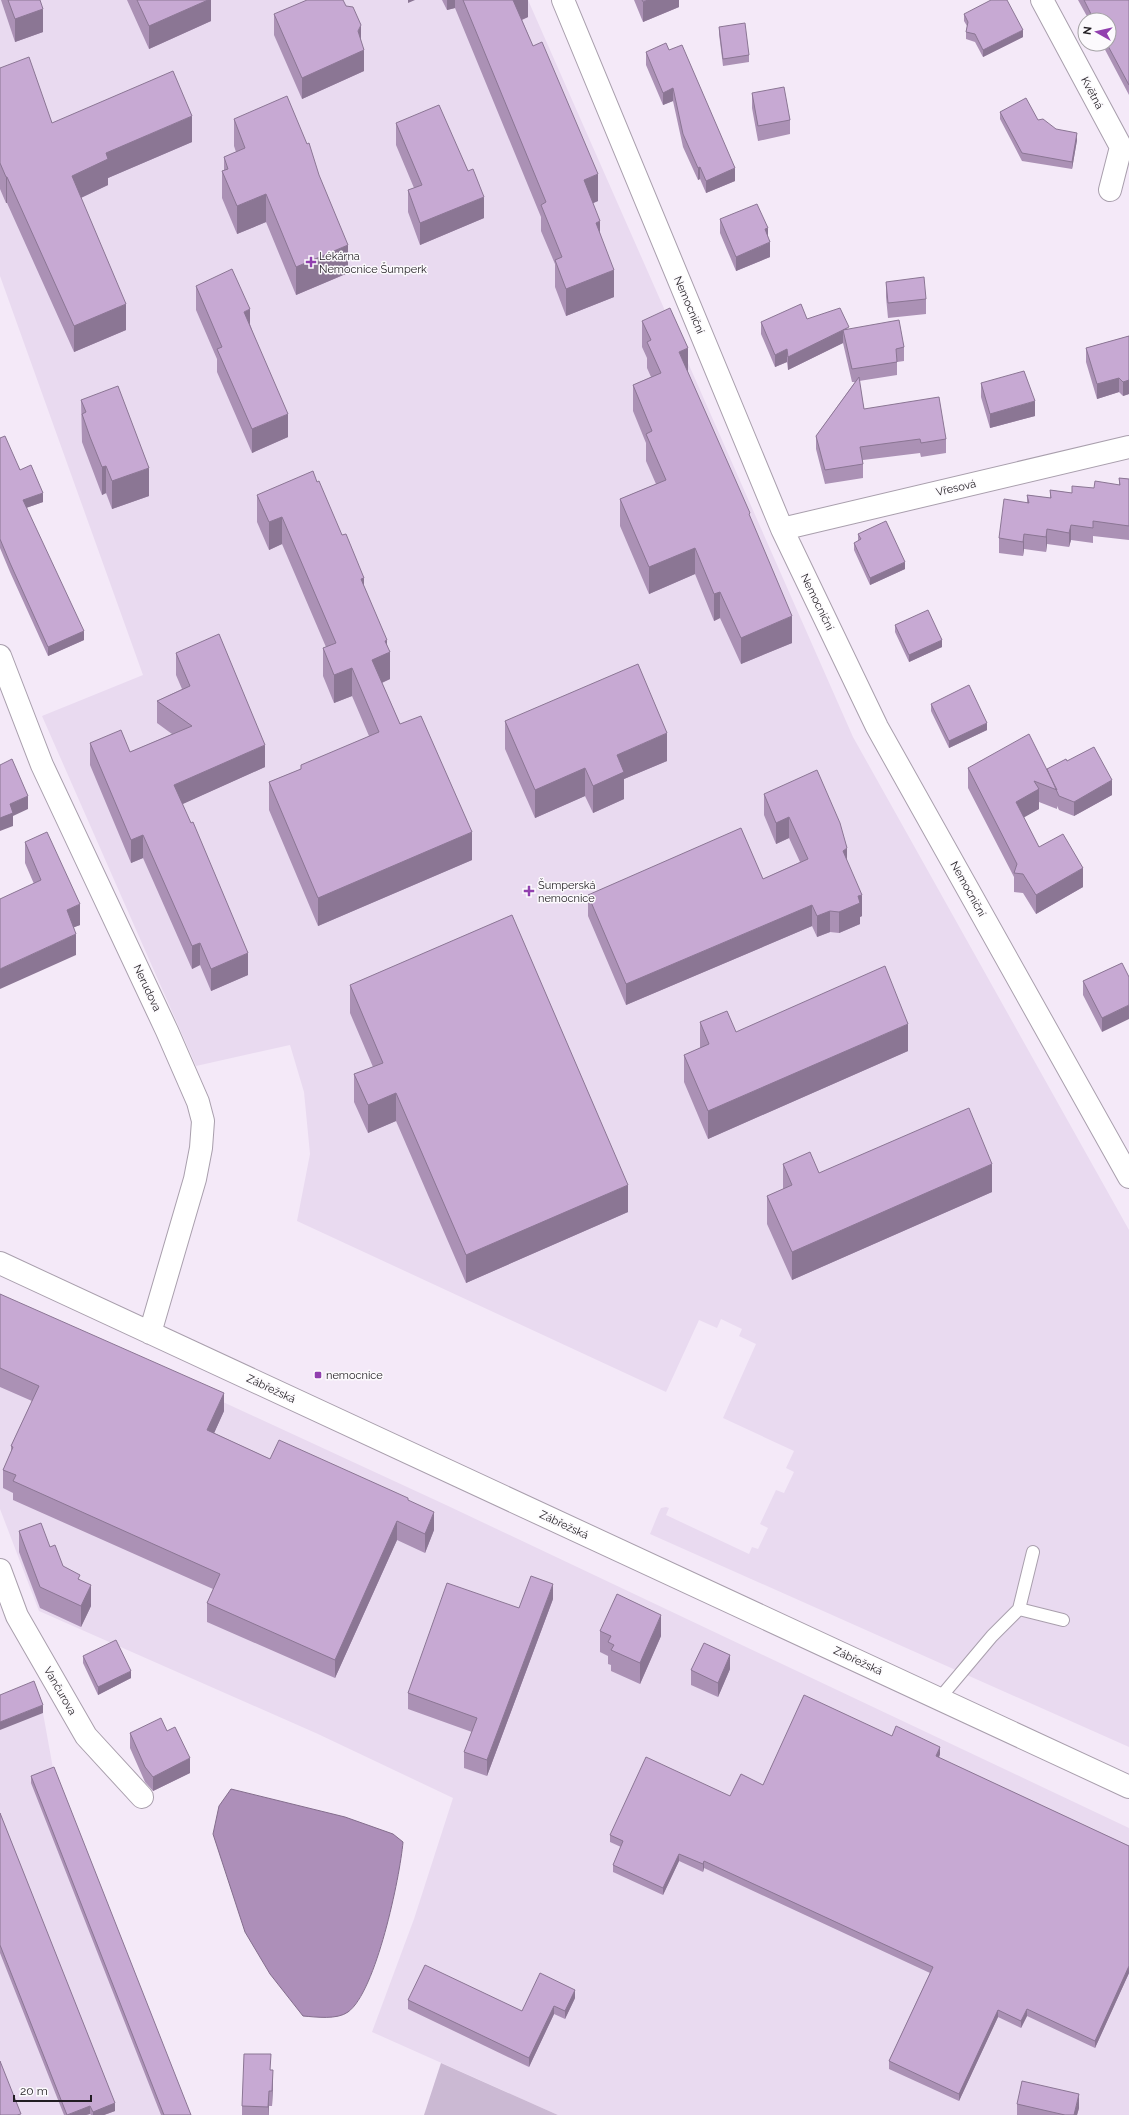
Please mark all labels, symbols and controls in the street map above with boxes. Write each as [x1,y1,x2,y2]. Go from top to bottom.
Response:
north arrow [1077,12,1117,52]
text: N [1081,26,1095,36]
street label: Květná [1078,75,1106,111]
place label: Lékárna Nemocnice Šumperk [319,250,427,276]
marker: Lékárna Nemocnice Šumperk [306,257,316,267]
street label: Nemocniční [671,274,707,336]
street label: Vřesová [935,477,977,499]
street label: Nemocniční [798,572,837,633]
street label: Nemocniční [947,859,989,919]
place label: Šumperská nemocnice [538,878,596,905]
marker: Šumperská nemocnice [523,885,535,897]
street label: Nerudova [131,963,163,1013]
place label: nemocnice [326,1369,383,1382]
marker: nemocnice [313,1370,323,1380]
street label: Zábřežská [245,1372,297,1406]
street label: Zábřežská [538,1508,590,1542]
street label: Zábřežská [832,1644,884,1678]
street label: Vančurova [41,1665,79,1717]
scale bar [14,2077,91,2103]
text: 20 m [20,2084,48,2098]

